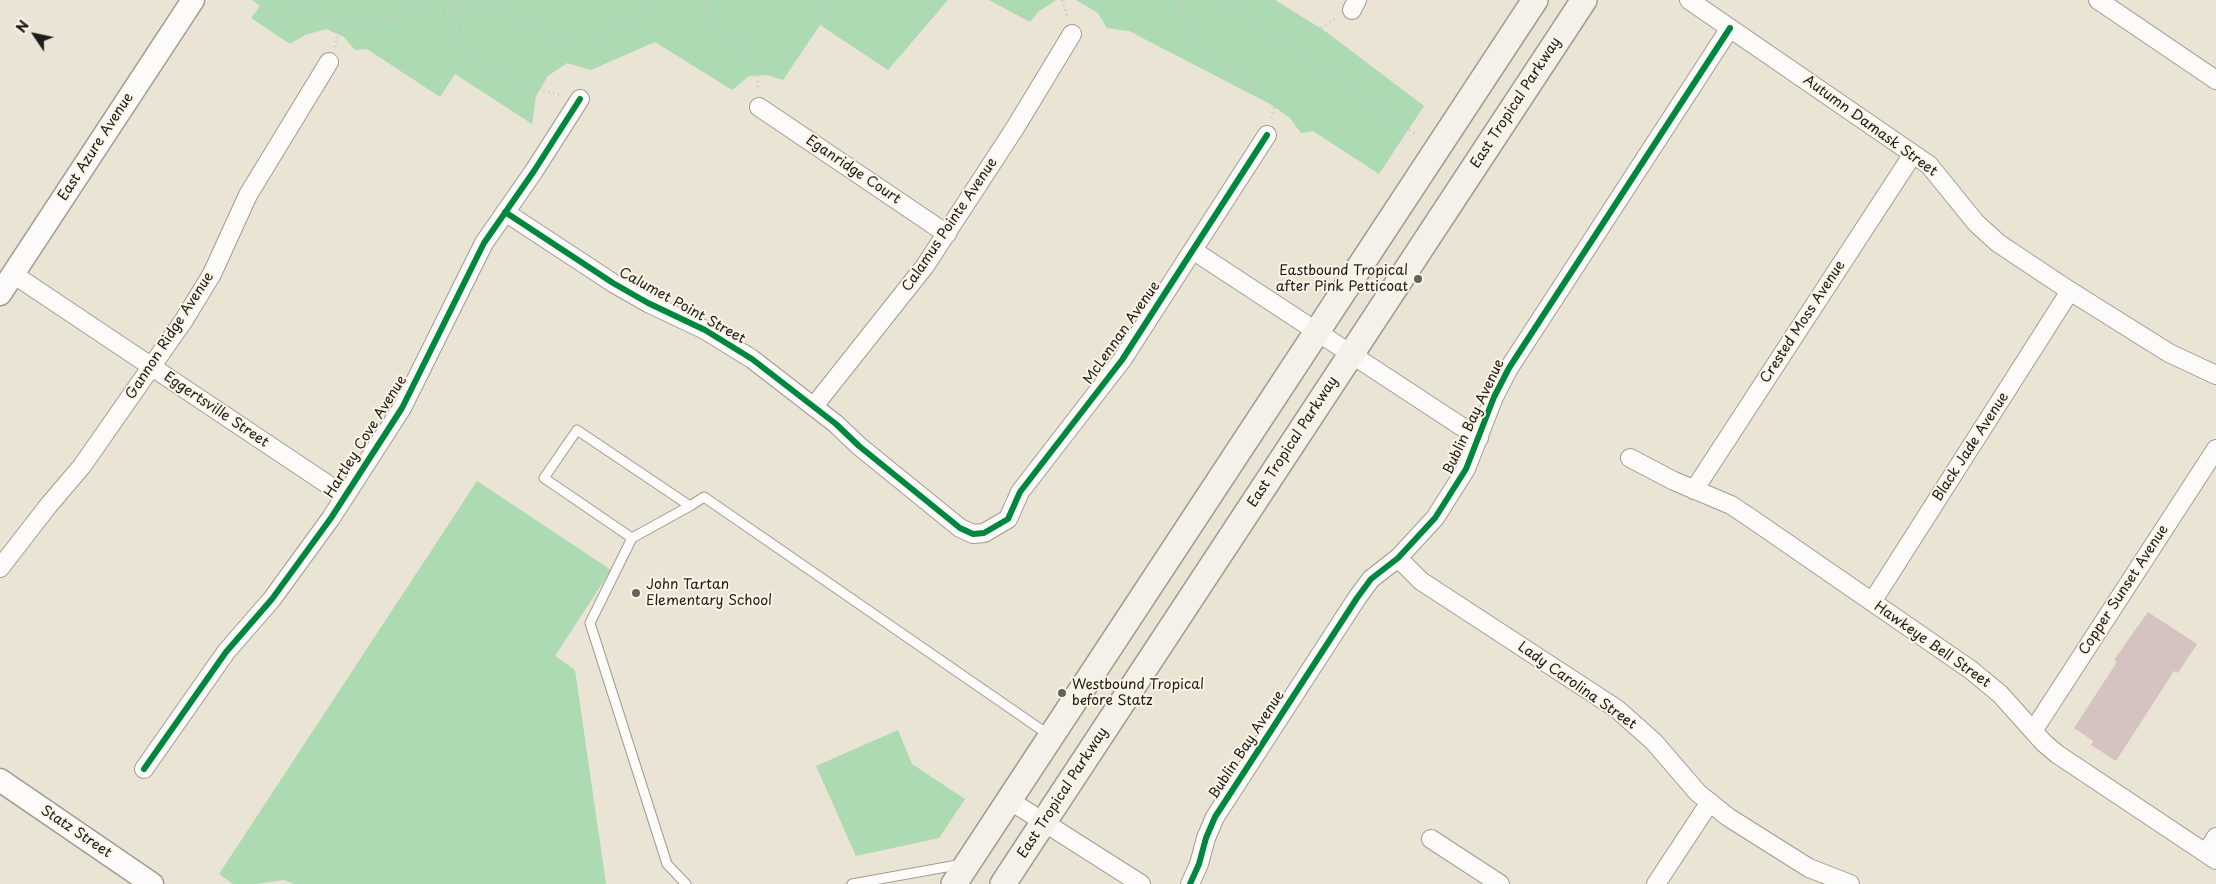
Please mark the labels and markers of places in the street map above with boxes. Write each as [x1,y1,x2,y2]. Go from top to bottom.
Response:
place label: Eastbound Tropical after Pink Petticoat [1276,263,1408,296]
marker: Eastbound Tropical after Pink Petticoat [1412,273,1424,285]
place label: John Tartan Elementary School [646,577,772,610]
marker: John Tartan Elementary School [630,587,642,599]
place label: Westbound Tropical before Statz [1072,677,1204,710]
marker: Westbound Tropical before Statz [1056,687,1068,699]

